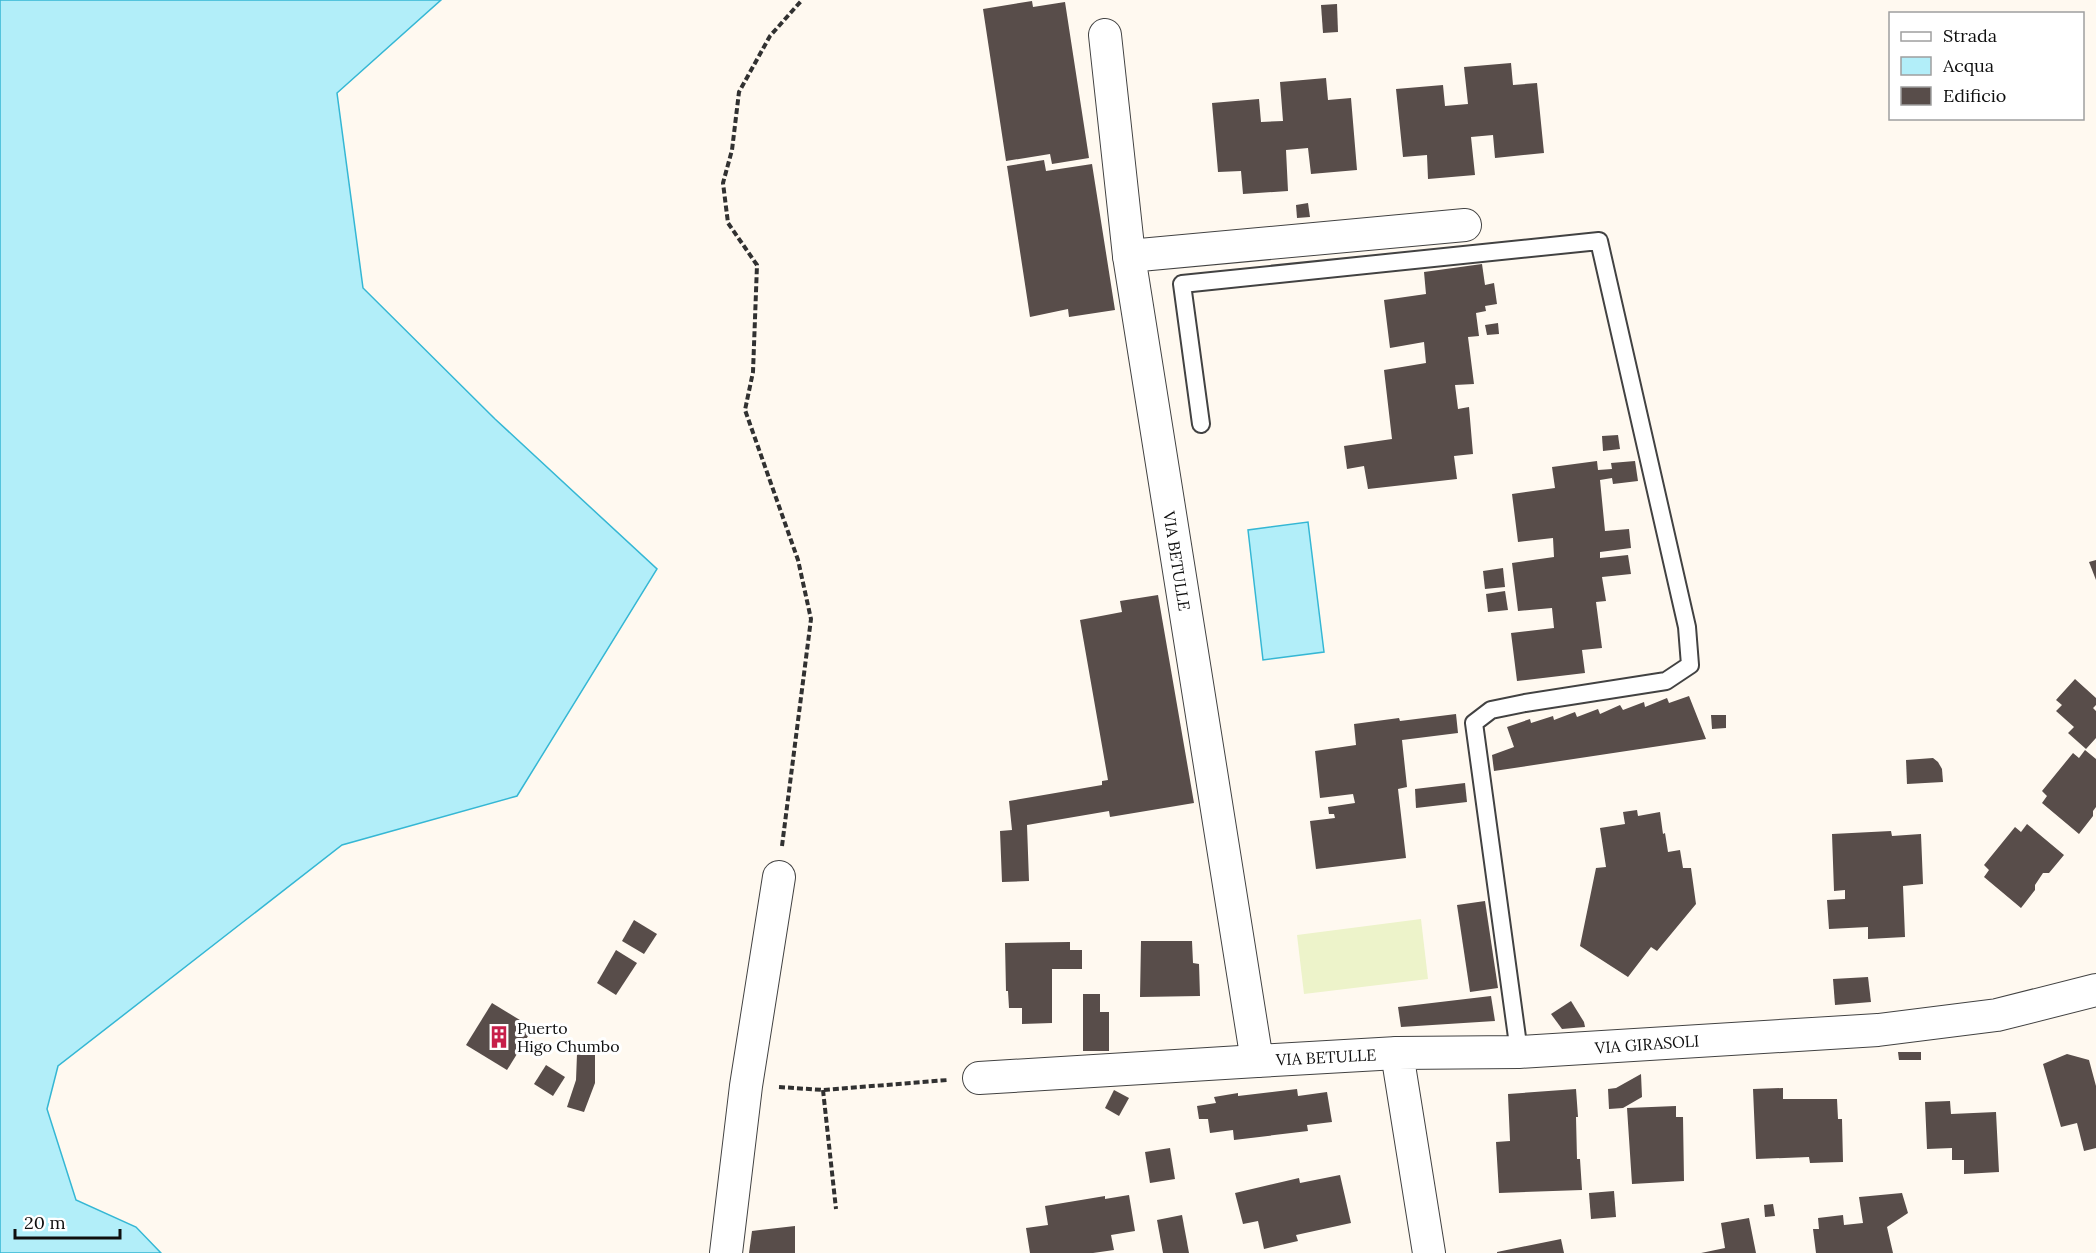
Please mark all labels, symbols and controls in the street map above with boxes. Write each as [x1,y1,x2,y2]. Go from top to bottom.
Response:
legend [1889,12,2084,120]
text: Strada [1943,24,1997,47]
text: Acqua [1942,54,1994,77]
text: Edificio [1943,84,2006,107]
street label: VIA BETULLE [1159,509,1195,612]
place label: Puerto Higo Chumbo [517,1018,620,1056]
building icon: Puerto Higo Chumbo [486,1024,512,1050]
street label: VIA GIRASOLI [1593,1030,1700,1058]
street label: VIA BETULLE [1274,1044,1377,1070]
scale bar [15,1202,120,1240]
text: 20 m [24,1211,66,1234]

